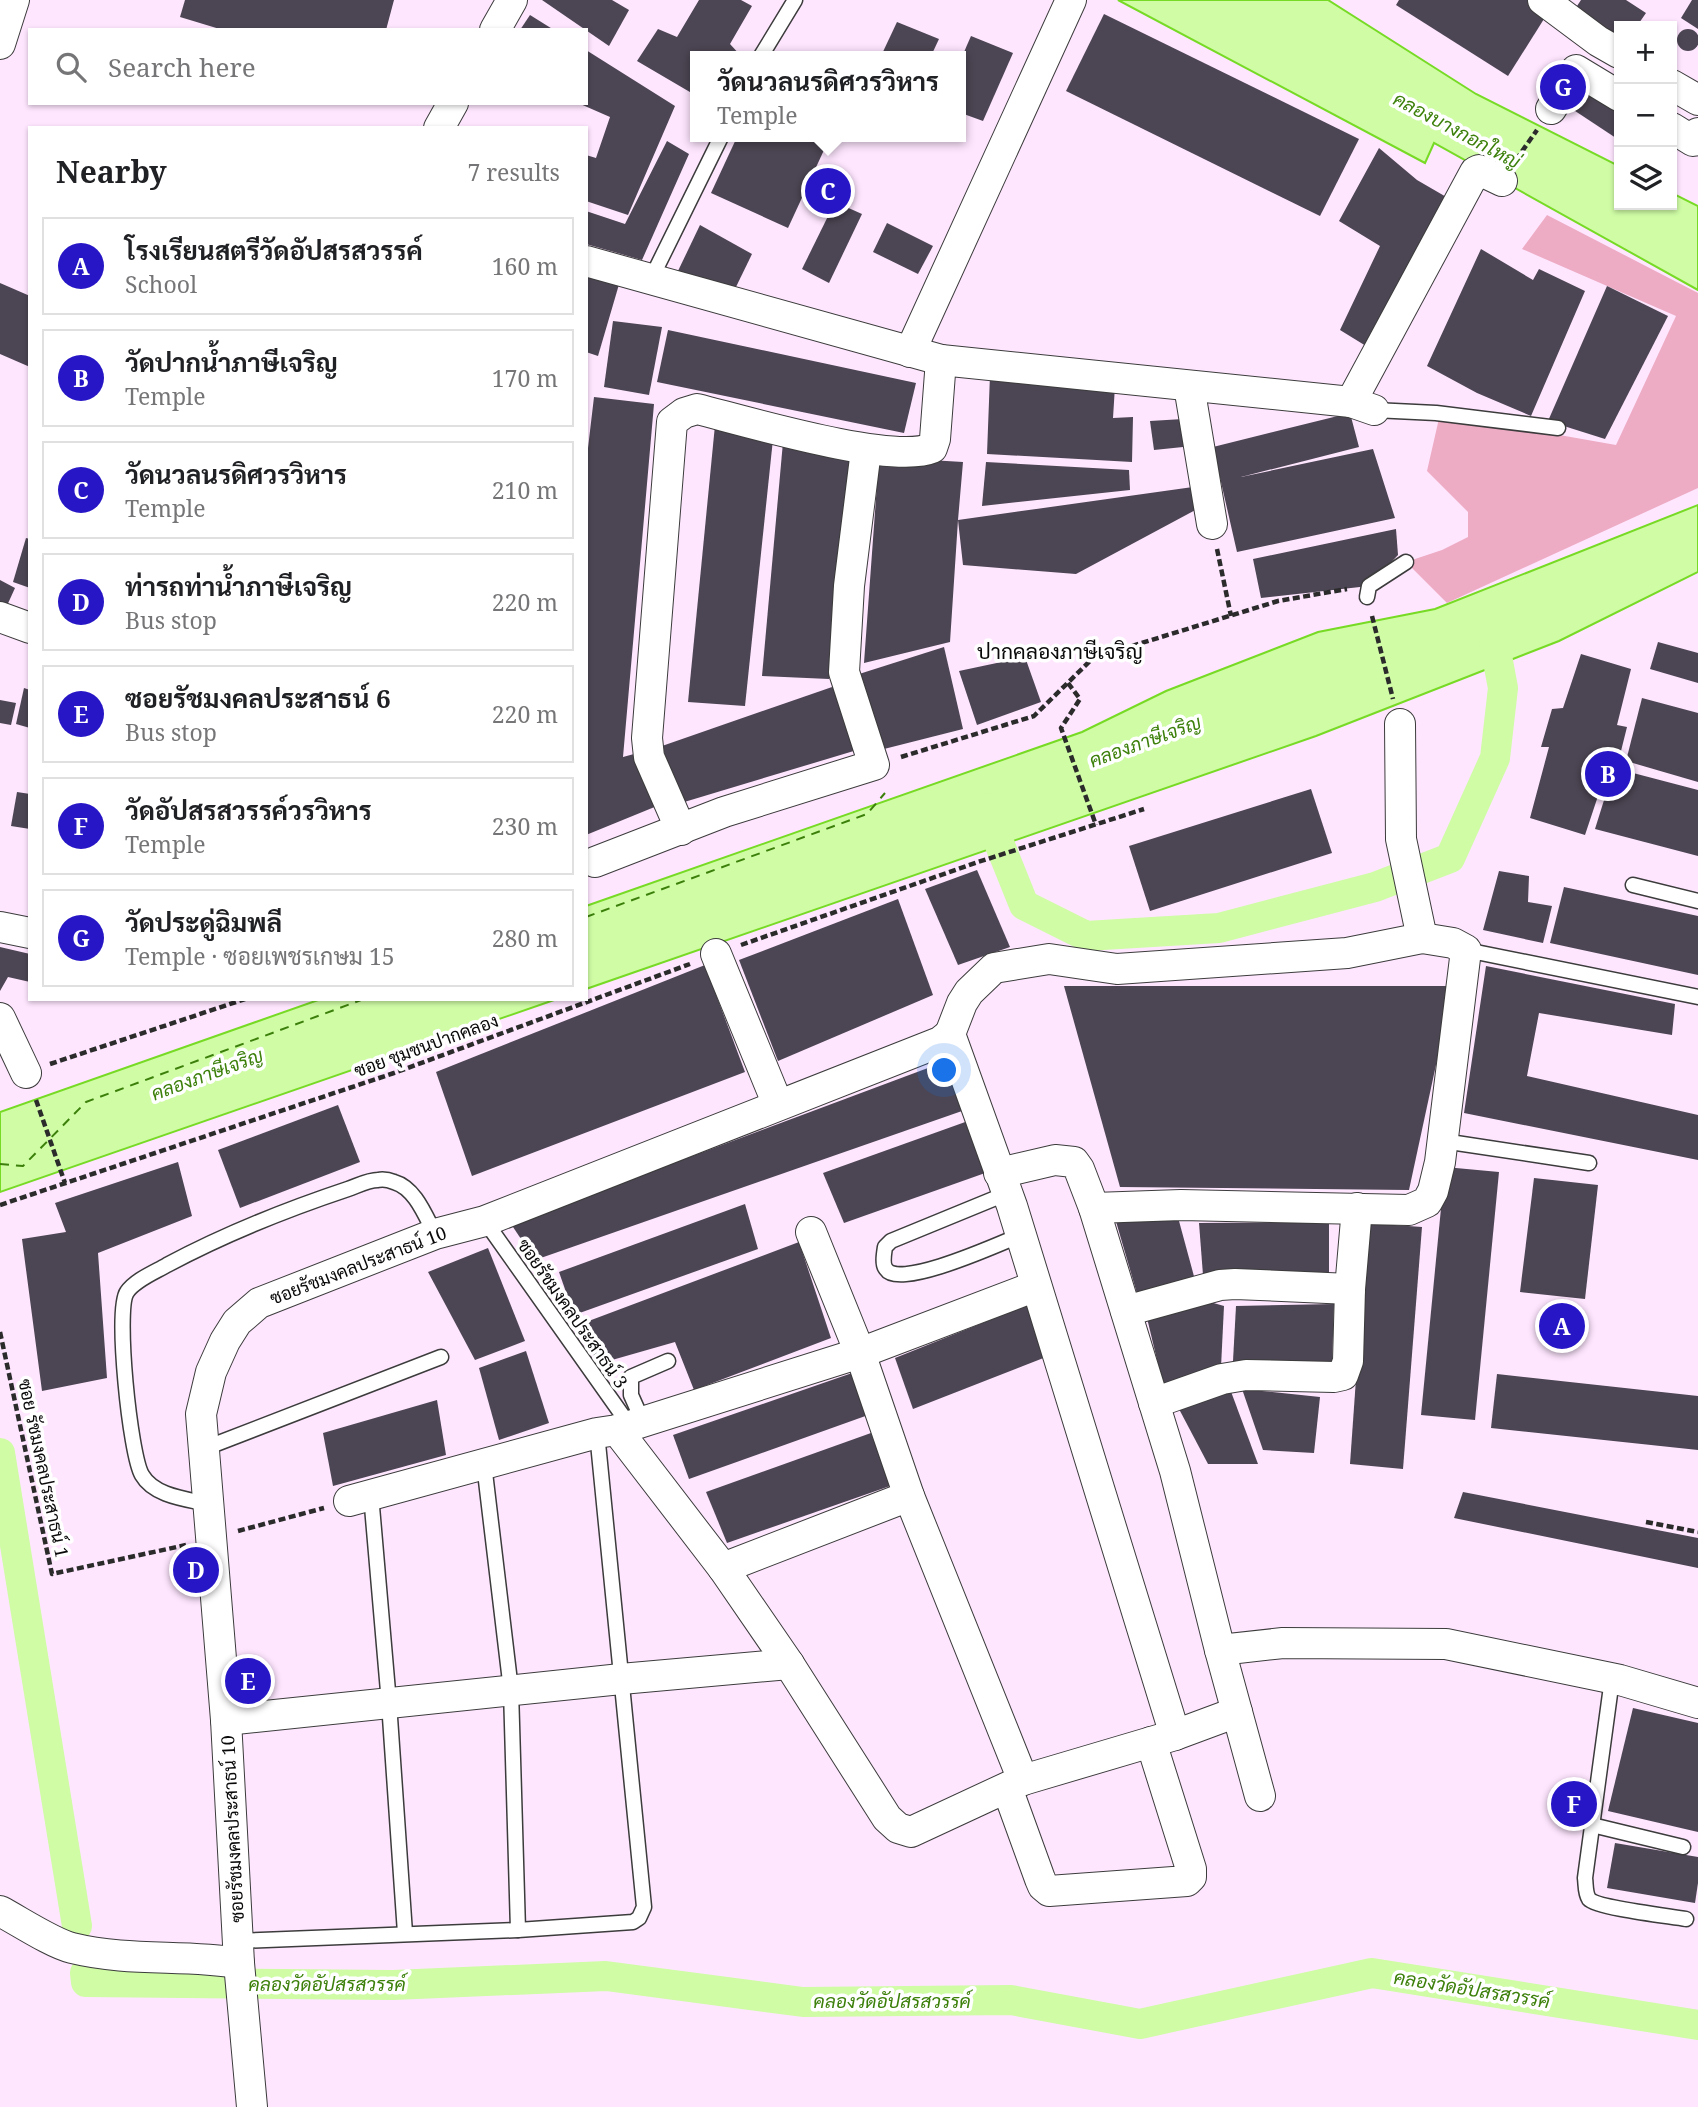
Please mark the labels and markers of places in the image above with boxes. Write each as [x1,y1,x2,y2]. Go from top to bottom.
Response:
pin: G [1540,61,1586,113]
pin: C [805,165,851,217]
pin: B [1585,748,1631,800]
pin: A [1539,1300,1585,1352]
pin: D [173,1544,219,1596]
pin: E [225,1655,271,1707]
pin: F [1551,1778,1597,1830]

